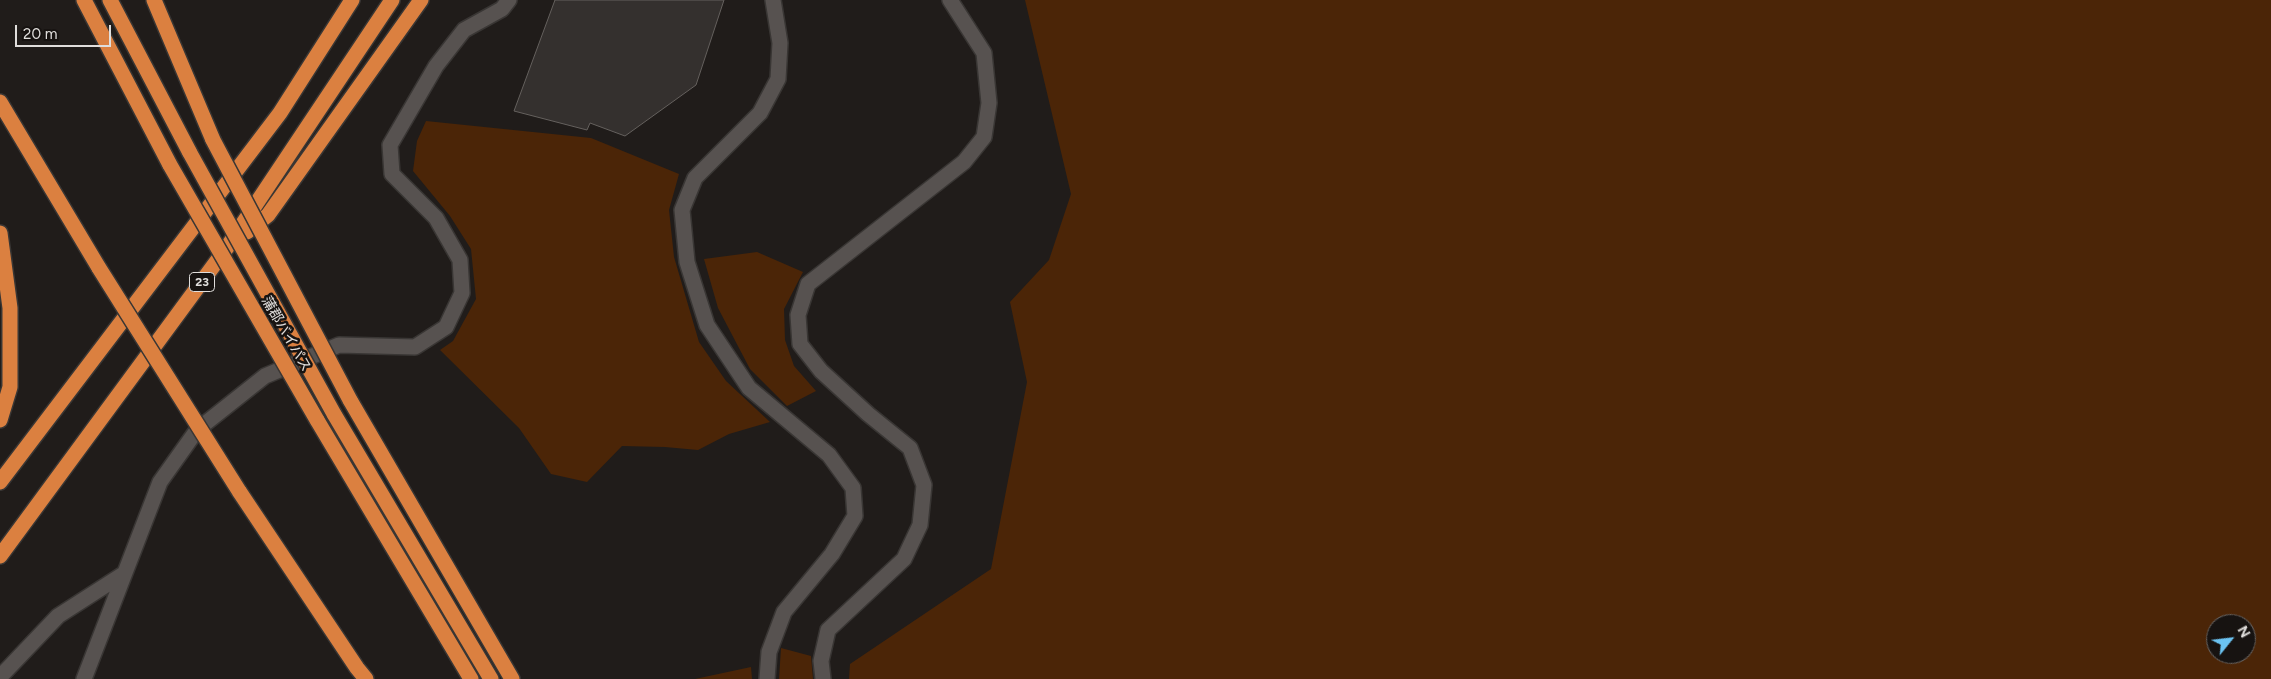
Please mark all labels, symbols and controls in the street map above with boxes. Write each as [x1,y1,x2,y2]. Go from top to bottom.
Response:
scale bar [18,15,114,47]
text: 20 m [23,25,57,43]
road number: 23 [190,272,214,292]
street label: 蒲郡バイパス [258,293,314,375]
north arrow [2206,614,2256,664]
text: N [2234,623,2254,641]

